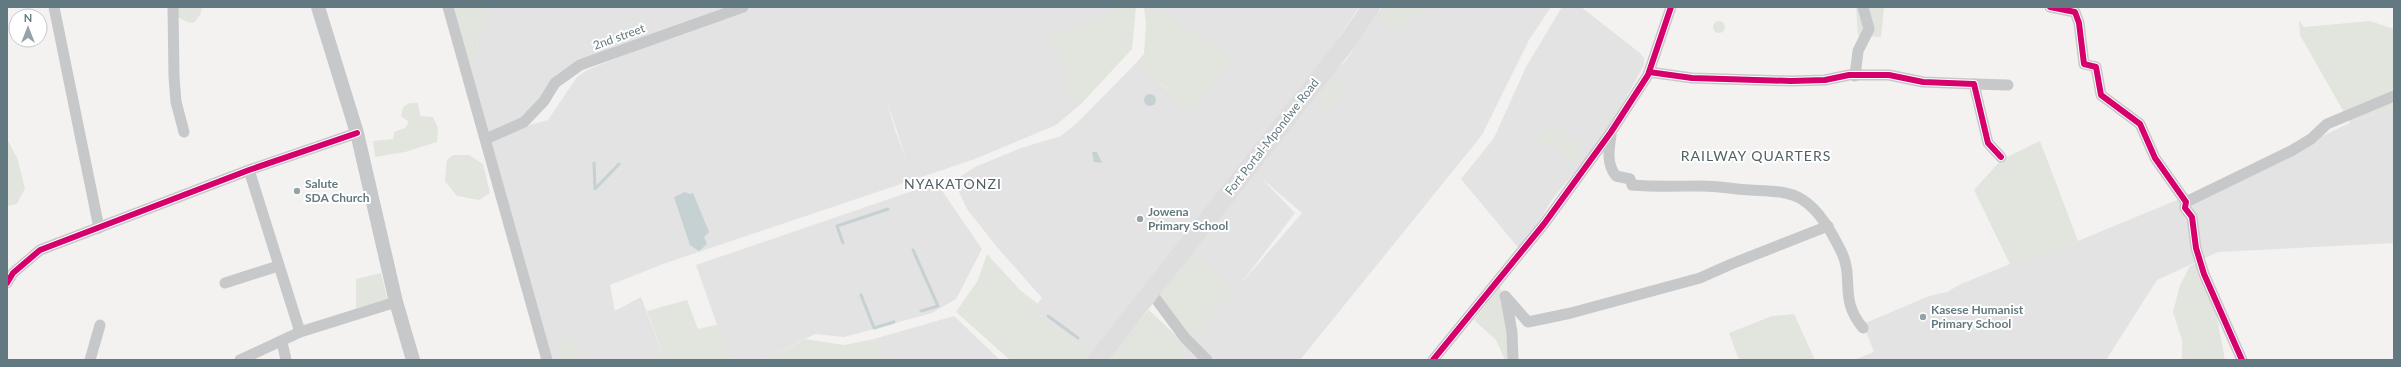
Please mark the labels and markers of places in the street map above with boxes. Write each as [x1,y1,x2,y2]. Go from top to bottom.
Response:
place label: Salute SDA Church [305,176,370,205]
marker: Salute SDA Church [292,186,302,196]
place label: Jowena Primary School [1148,204,1228,233]
marker: Jowena Primary School [1135,214,1145,224]
place label: Kasese Humanist Primary School [1931,302,2024,331]
marker: Kasese Humanist Primary School [1918,312,1928,322]

